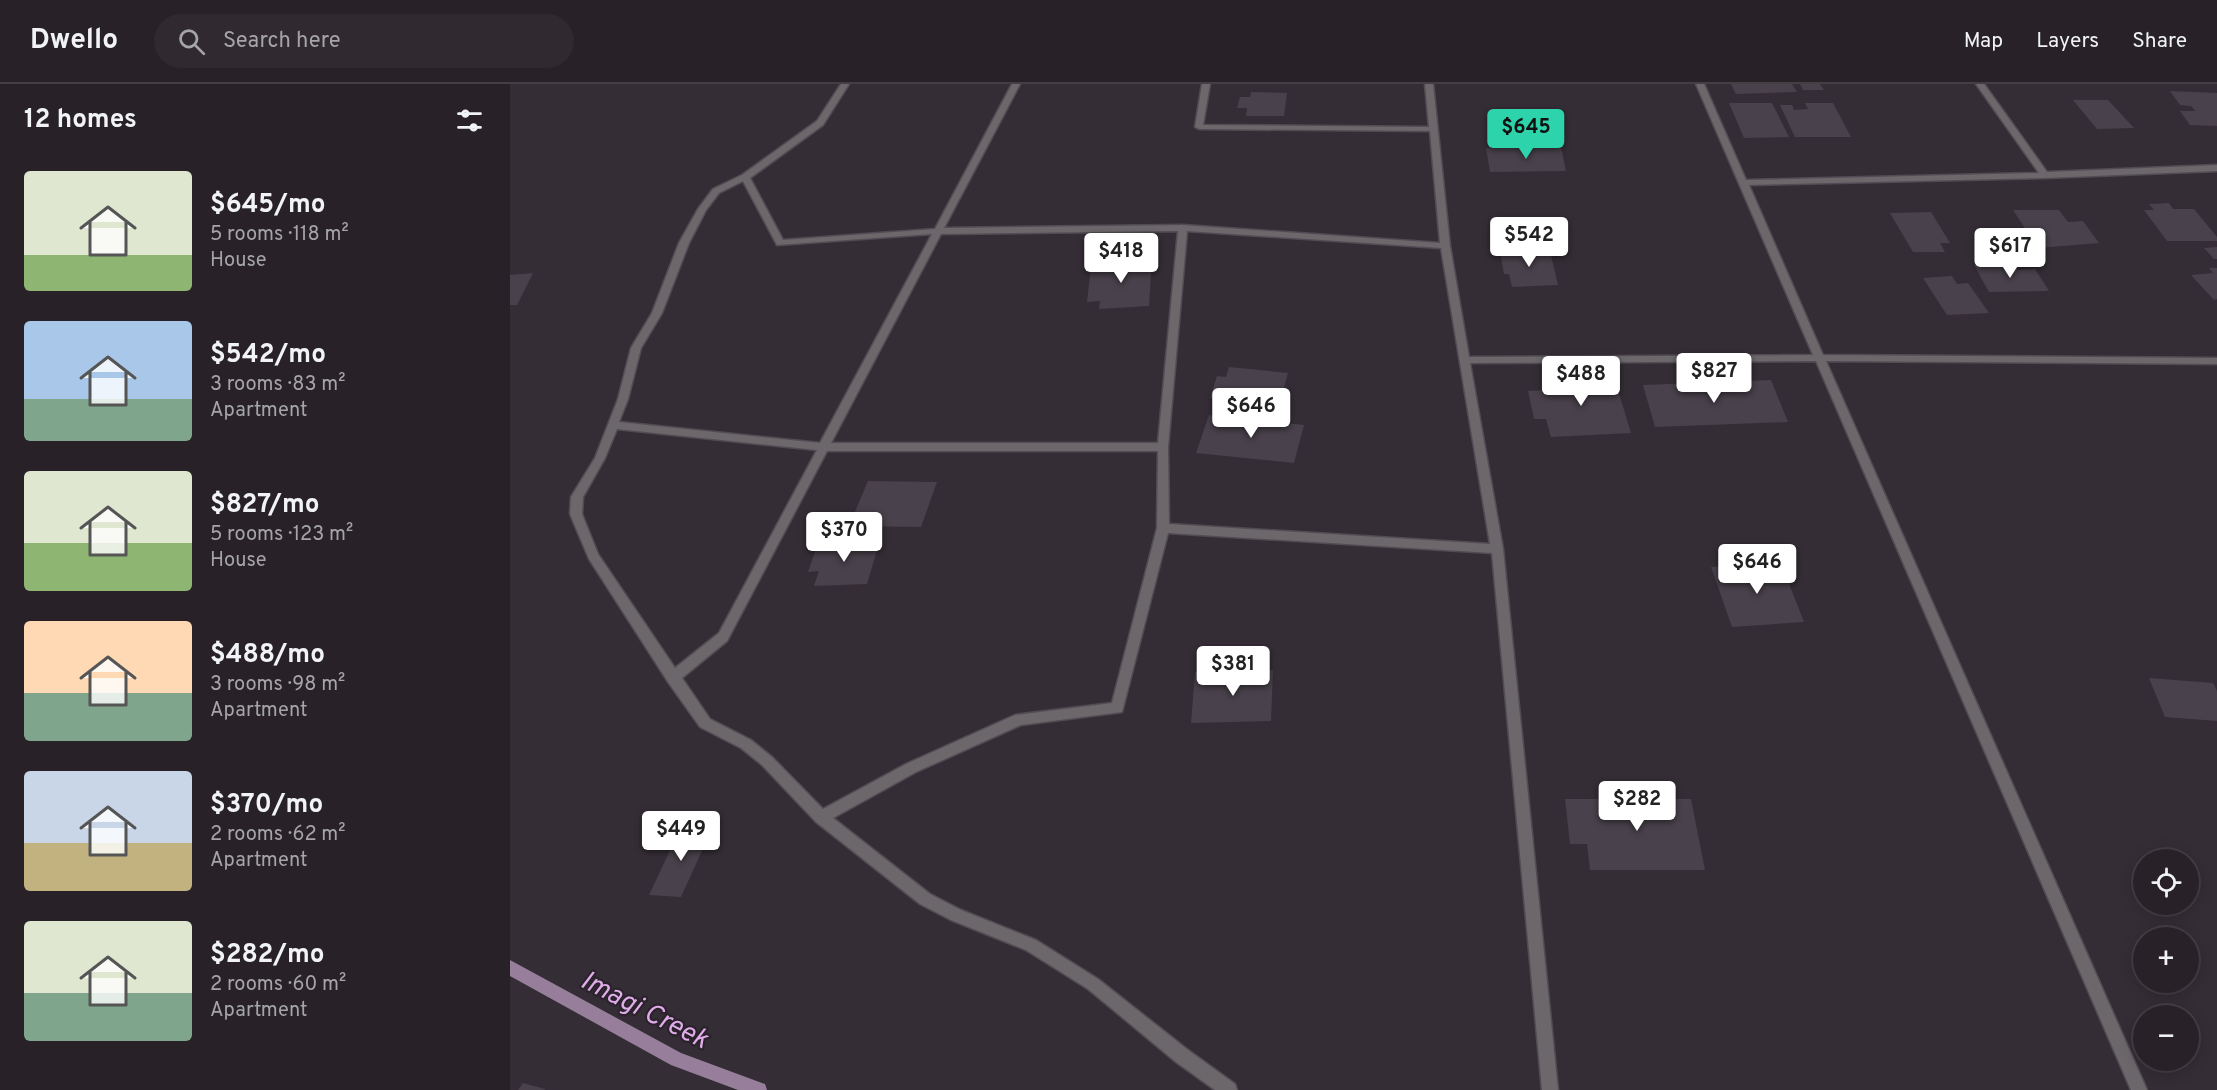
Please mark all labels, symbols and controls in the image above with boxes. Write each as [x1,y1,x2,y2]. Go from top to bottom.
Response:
search box [154,14,574,68]
text: Dwello [30,23,118,59]
icon: search [175,25,208,58]
text: Search here [223,28,341,55]
text: Map [1964,28,2003,55]
text: Layers [2036,28,2099,55]
text: Share [2132,28,2187,55]
text: 12 homes [24,104,137,137]
icon: filters [453,104,486,137]
pin: $645 [1490,109,1562,160]
text: $645 [1501,115,1551,141]
text: $645/mo [210,189,326,222]
icon: home [72,195,144,267]
pin: $542 [1493,217,1565,268]
text: 5 rooms · 118 m² [210,222,349,248]
text: $542 [1504,223,1554,249]
pin: $617 [1974,228,2046,279]
pin: $418 [1085,233,1157,284]
text: $617 [1988,234,2032,260]
text: $418 [1098,239,1144,265]
text: House [210,248,266,274]
text: $542/mo [210,339,326,372]
icon: home [72,345,144,417]
pin: $827 [1678,353,1750,404]
pin: $488 [1545,356,1617,407]
text: $827 [1690,359,1738,385]
text: $488 [1556,362,1606,388]
text: 3 rooms · 83 m² [210,372,345,398]
pin: $646 [1215,388,1287,439]
text: $646 [1226,394,1276,420]
text: Apartment [210,398,308,424]
text: $827/mo [210,489,320,522]
icon: home [72,495,144,567]
pin: $370 [808,512,880,563]
text: $370 [820,518,868,544]
text: 5 rooms · 123 m² [210,522,353,548]
pin: $646 [1721,544,1793,595]
text: House [210,548,266,574]
text: $646 [1732,550,1782,576]
text: $488/mo [210,639,325,672]
icon: home [72,645,144,717]
pin: $381 [1197,646,1269,697]
text: $381 [1211,652,1255,678]
text: 3 rooms · 98 m² [210,672,345,698]
text: Apartment [210,698,308,724]
pin: $282 [1601,781,1673,832]
text: $282 [1613,787,1661,813]
text: $370/mo [210,789,323,822]
icon: home [72,795,144,867]
pin: $449 [645,811,717,862]
text: $449 [656,817,706,843]
text: 2 rooms · 62 m² [210,822,346,848]
text: Apartment [210,848,308,874]
map controls [2133,849,2199,1071]
button: locate [2133,849,2199,915]
button: + [2133,927,2199,993]
text: $282/mo [210,939,325,972]
icon: home [72,945,144,1017]
water label: Imagi Creek [574,964,715,1058]
text: 2 rooms · 60 m² [210,972,346,998]
text: Apartment [210,998,308,1024]
button: − [2133,1005,2199,1071]

